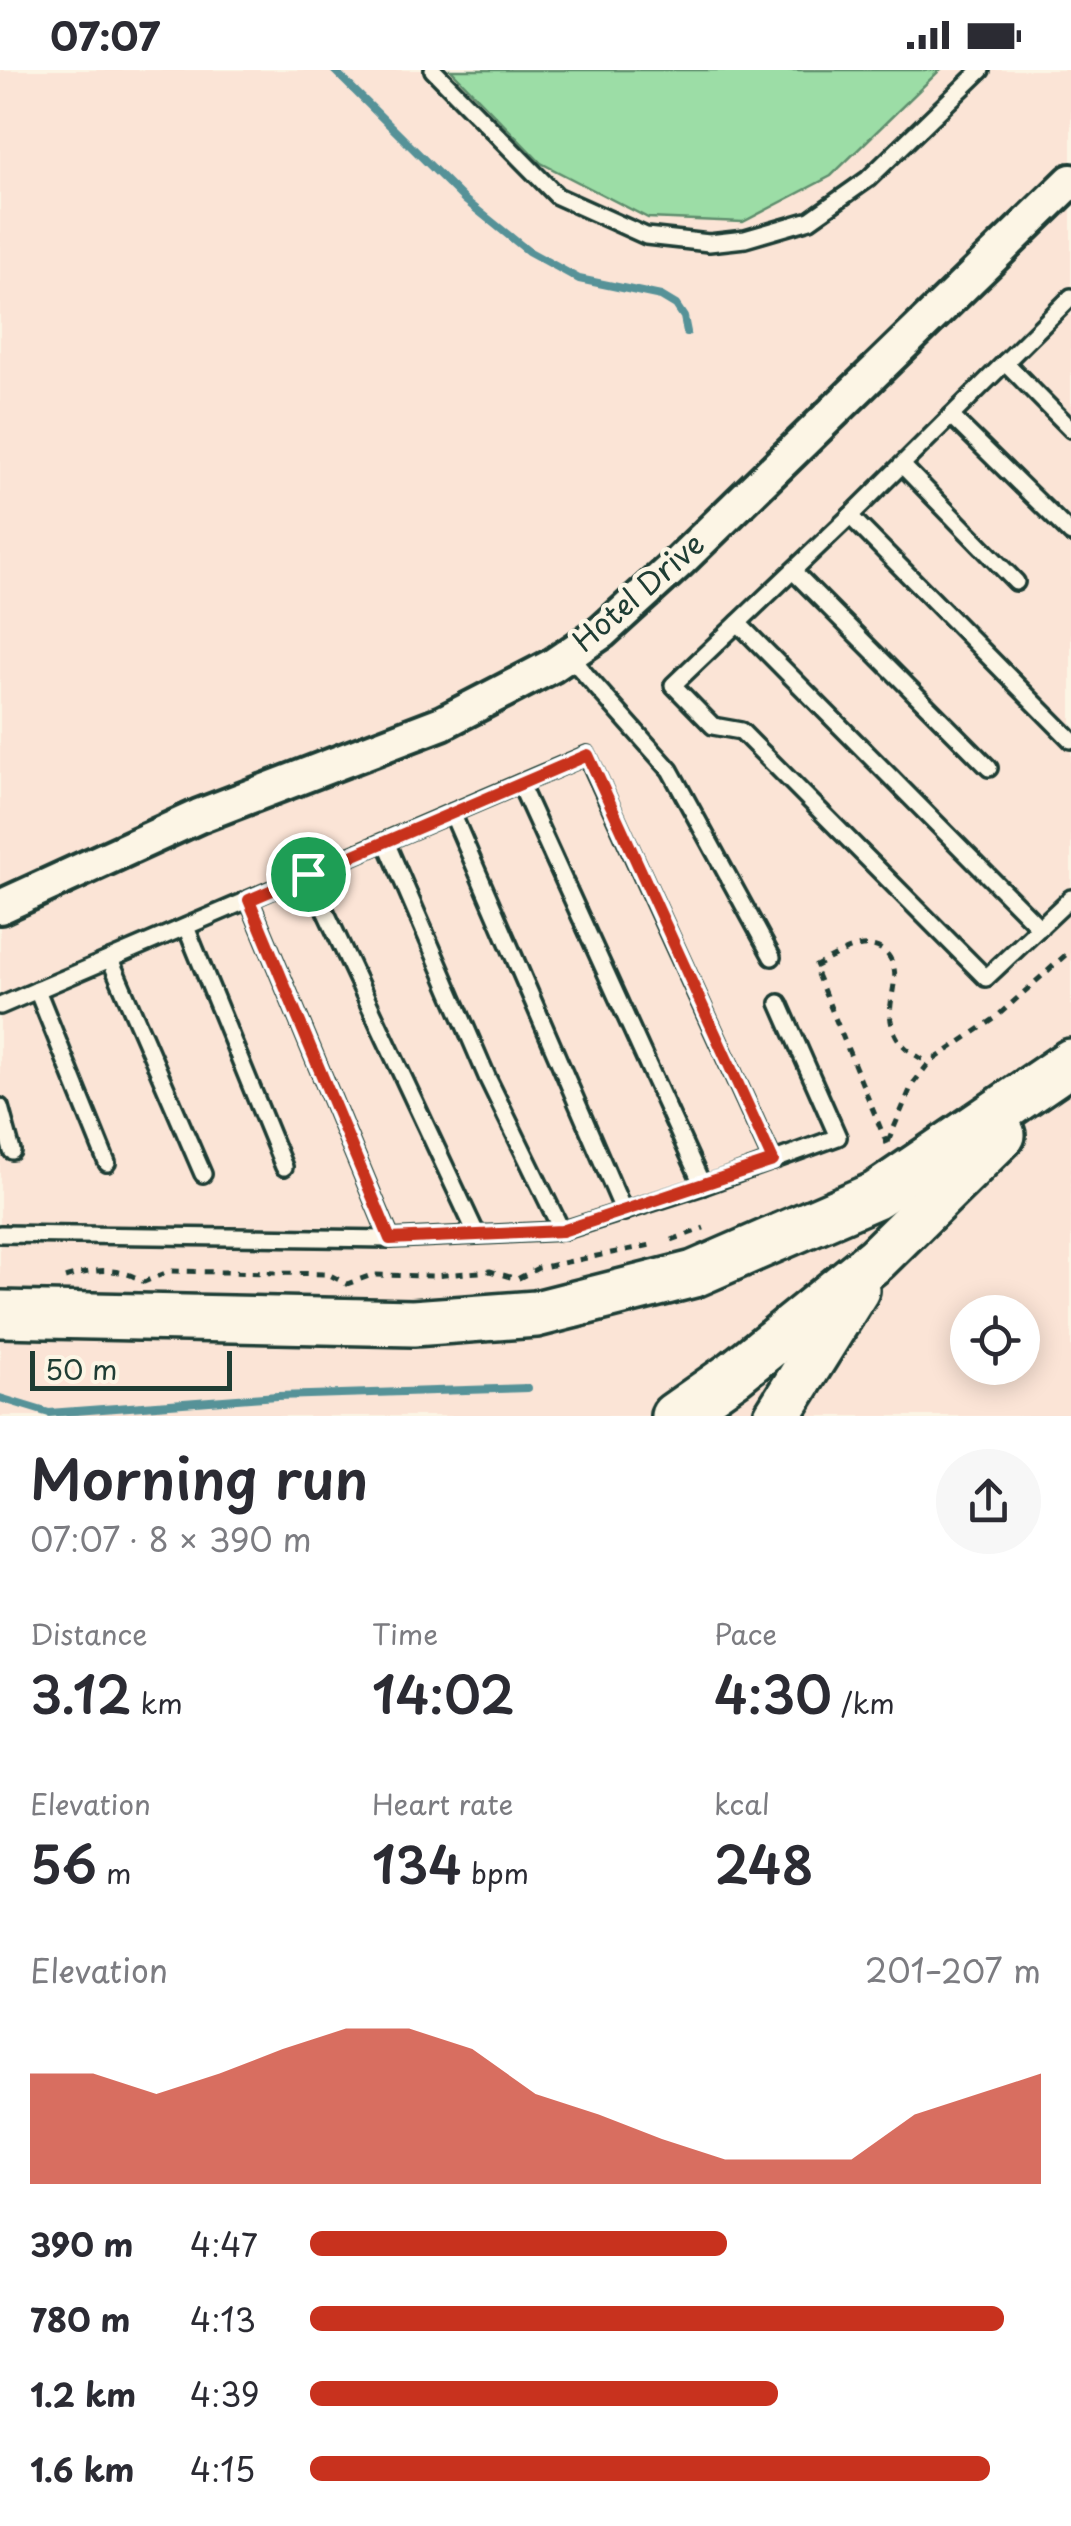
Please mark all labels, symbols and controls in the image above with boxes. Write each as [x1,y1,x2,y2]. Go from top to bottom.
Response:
text: 07:07 [50,7,160,64]
street label: Hotel Drive [561,521,713,661]
pin [266,832,351,917]
icon: arrive [281,847,336,902]
map controls [950,1295,1040,1385]
button: locate [950,1295,1040,1385]
scale bar [30,1346,232,1390]
text: 50 m [45,1347,118,1390]
text: Morning run [30,1436,368,1519]
button: share [936,1449,1041,1554]
text: 07:07 · 8 × 390 m [30,1515,312,1563]
text: Distance [30,1612,148,1655]
text: Time [372,1612,438,1655]
text: Pace [714,1612,777,1655]
text: 3.12 [30,1655,131,1731]
text: 14:02 [372,1655,515,1731]
text: 4:30 [714,1655,832,1731]
text: km [131,1681,183,1724]
text: /km [832,1681,895,1724]
text: Elevation [30,1782,151,1825]
text: Heart rate [372,1782,513,1825]
text: kcal [714,1782,770,1825]
text: 56 [30,1825,97,1901]
text: 134 [372,1825,462,1901]
text: 248 [714,1825,814,1901]
text: m [97,1851,132,1894]
text: bpm [462,1851,529,1894]
text: Elevation [30,1946,168,1994]
text: 201–207 m [865,1946,1041,1994]
text: 390 m [30,2220,133,2268]
text: 4:47 [190,2220,258,2268]
text: 780 m [30,2295,130,2343]
text: 4:13 [190,2295,256,2343]
text: 1.2 km [30,2370,136,2418]
text: 4:39 [190,2370,259,2418]
text: 1.6 km [30,2445,135,2493]
text: 4:15 [190,2445,255,2493]

